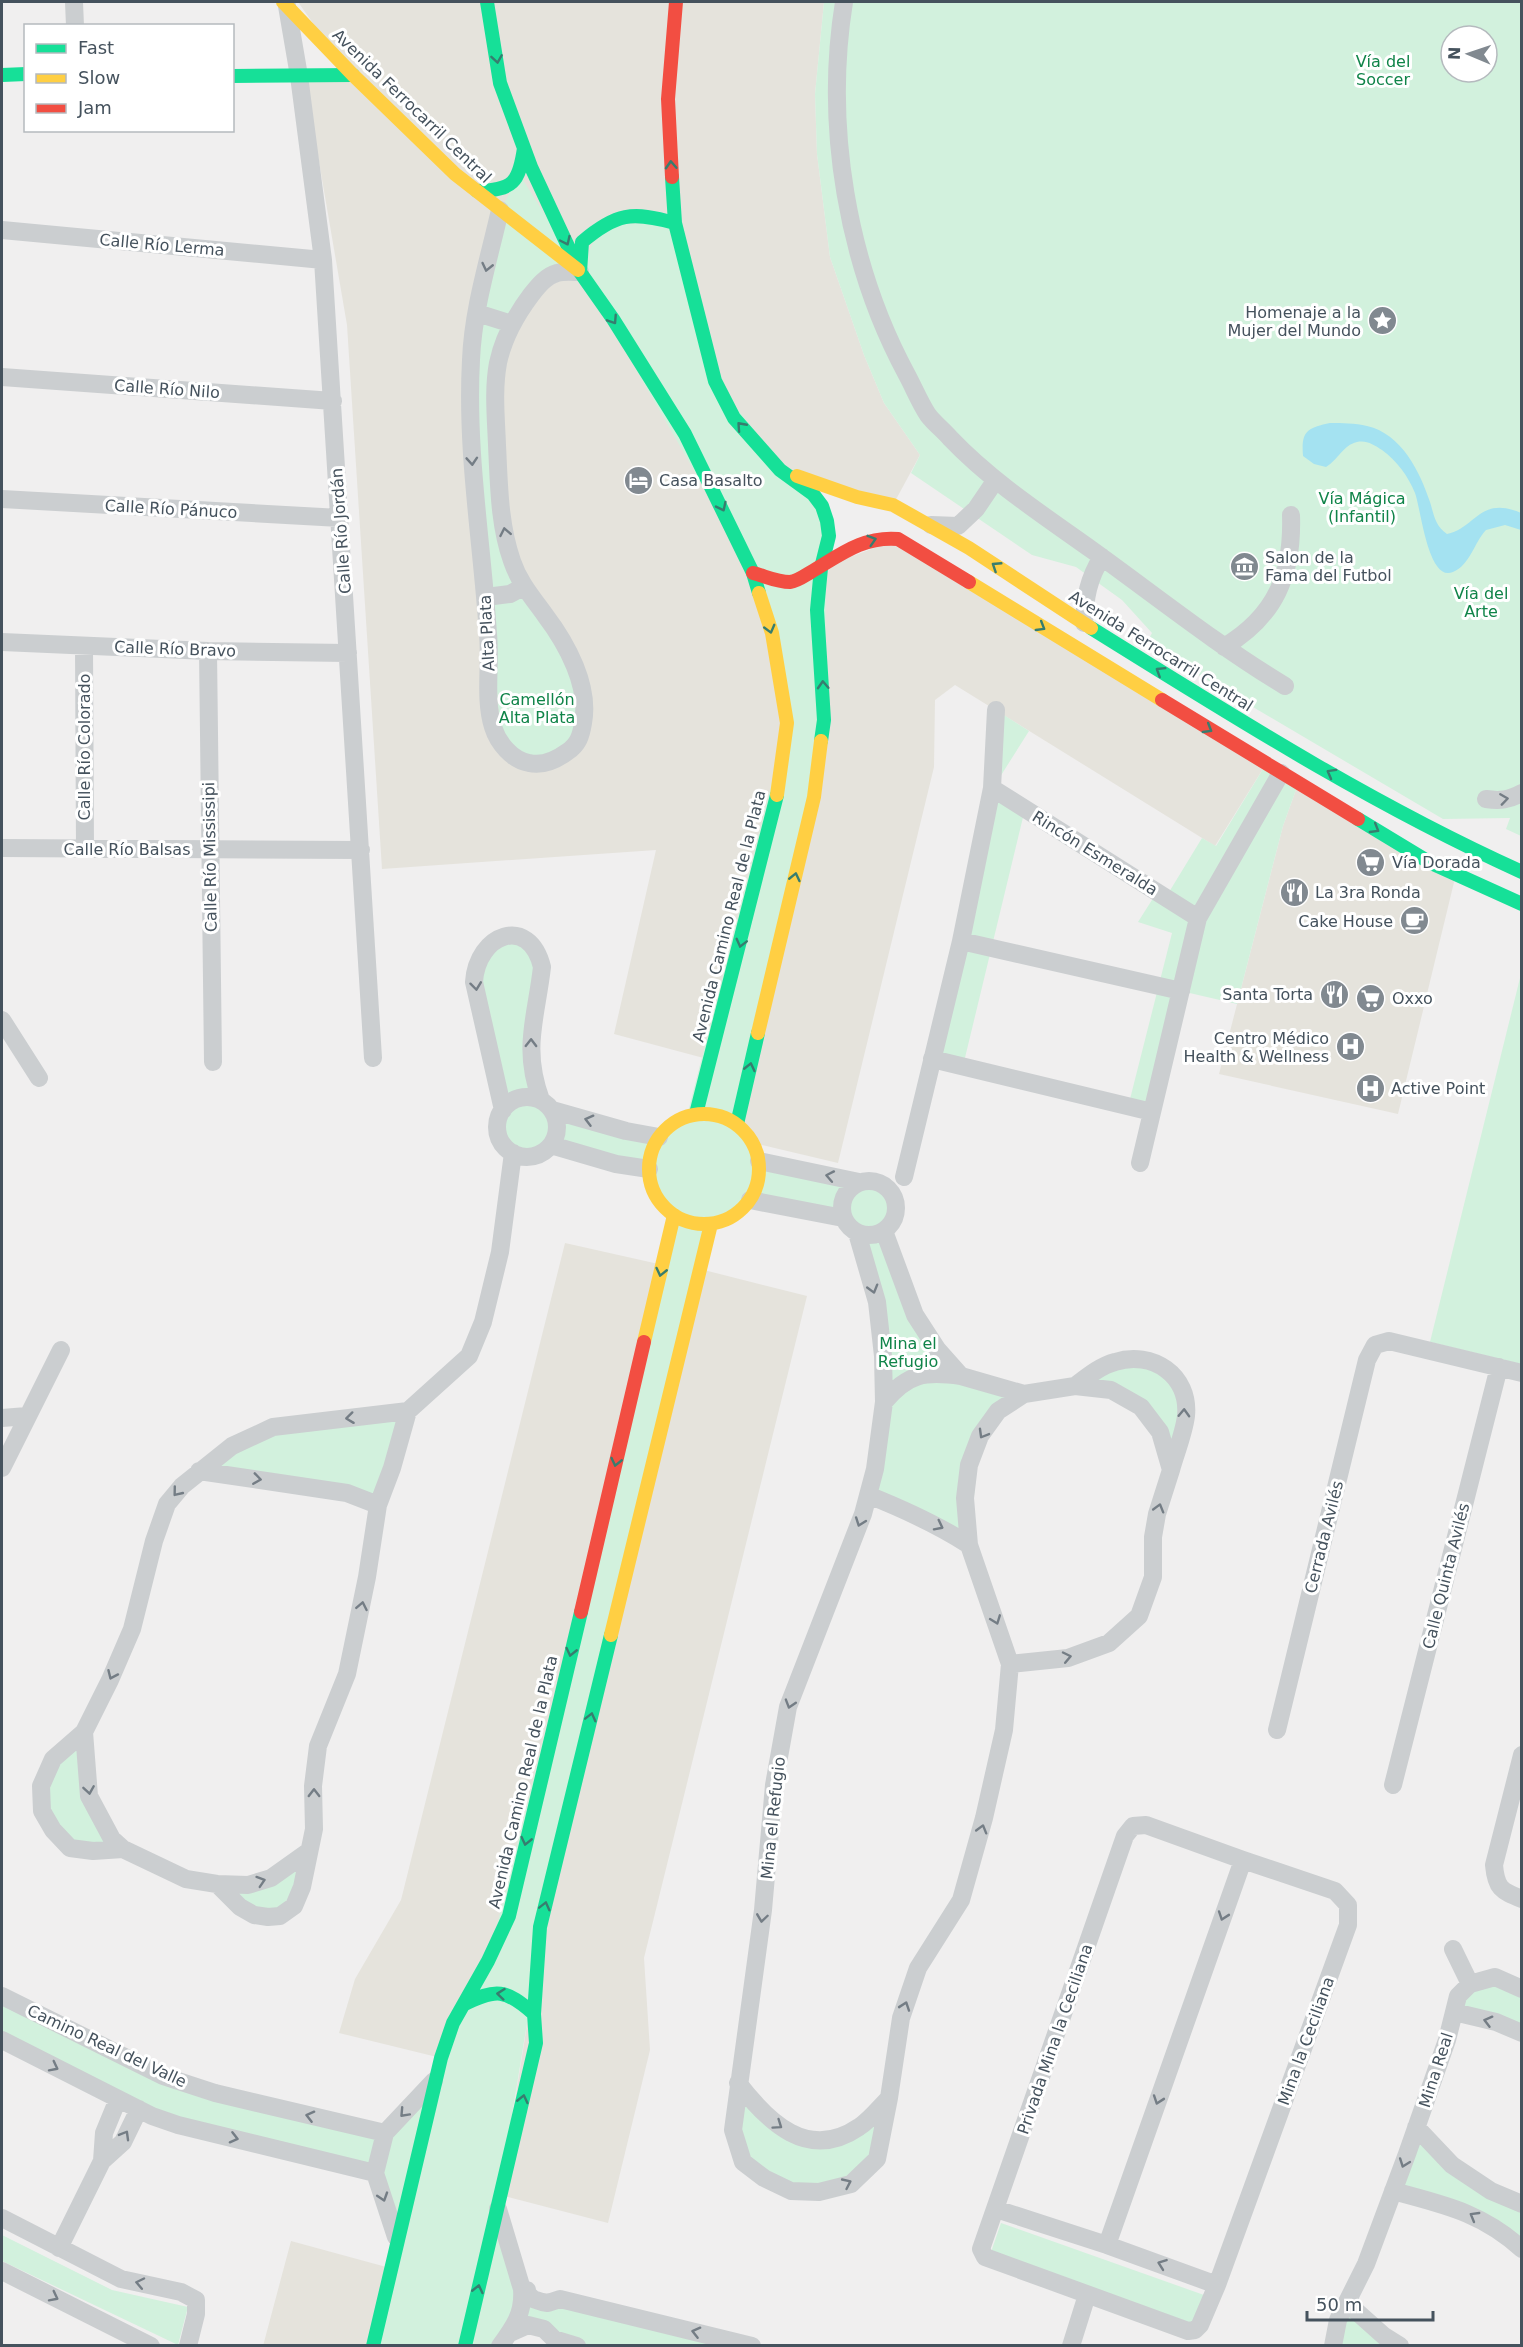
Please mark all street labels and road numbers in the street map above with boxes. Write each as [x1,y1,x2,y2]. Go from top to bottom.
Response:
street label: Avenida Ferrocarril Central [329,25,495,187]
street label: Calle Río Lerma [99,230,225,260]
street label: Calle Río Nilo [114,376,220,402]
street label: Calle Río Jordán [327,467,355,595]
street label: Calle Río Pánuco [104,496,238,522]
street label: Avenida Ferrocarril Central [1066,586,1256,716]
street label: Alta Plata [476,594,498,672]
street label: Calle Río Bravo [114,637,236,661]
street label: Calle Río Colorado [75,674,94,820]
street label: Calle Río Mississipi [199,782,221,932]
street label: Avenida Camino Real de la Plata [688,788,770,1044]
street label: Rincón Esmeralda [1029,807,1161,899]
street label: Calle Río Balsas [64,840,190,859]
street label: Cerrada Avilés [1301,1479,1347,1595]
street label: Calle Quinta Avilés [1419,1501,1473,1651]
street label: Avenida Camino Real de la Plata [485,1654,561,1910]
street label: Mina el Refugio [757,1756,789,1880]
street label: Privada Mina la Ceciliana [1013,1941,1097,2137]
street label: Mina la Ceciliana [1274,1974,1338,2108]
street label: Camino Real del Valle [24,2001,190,2091]
street label: Mina Real [1415,2030,1457,2110]

